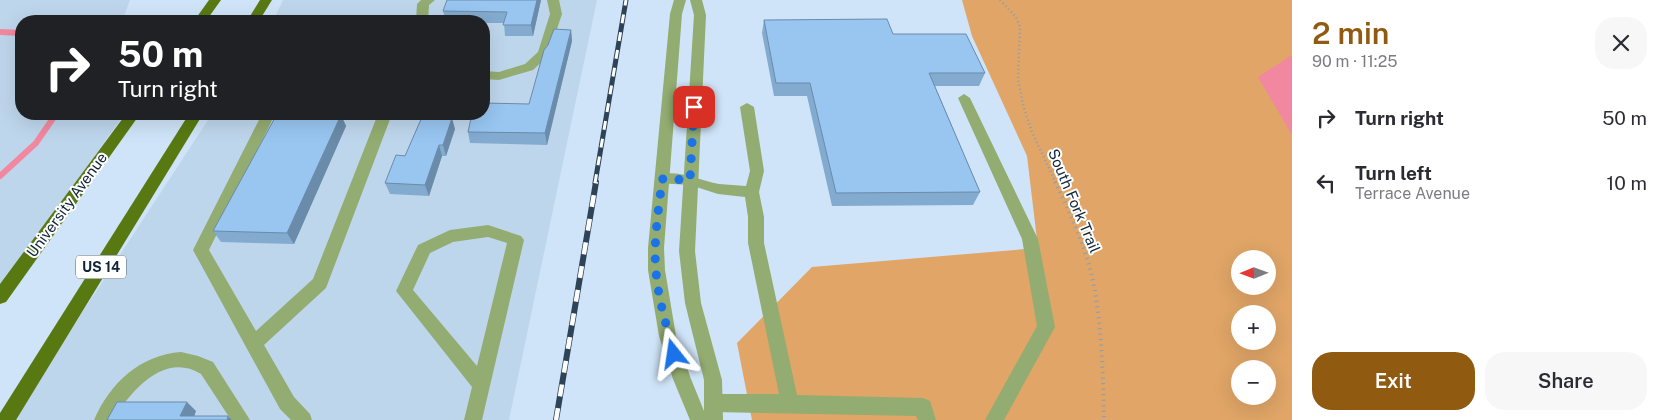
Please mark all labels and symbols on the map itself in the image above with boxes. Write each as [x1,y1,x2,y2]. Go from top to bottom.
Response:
pin [673,86,715,128]
street label: South Fork Trail [1045,146,1104,255]
street label: University Avenue [23,149,110,260]
north arrow [1231,250,1276,295]
road number: US 14 [76,256,126,278]
position arrow [647,327,699,379]

